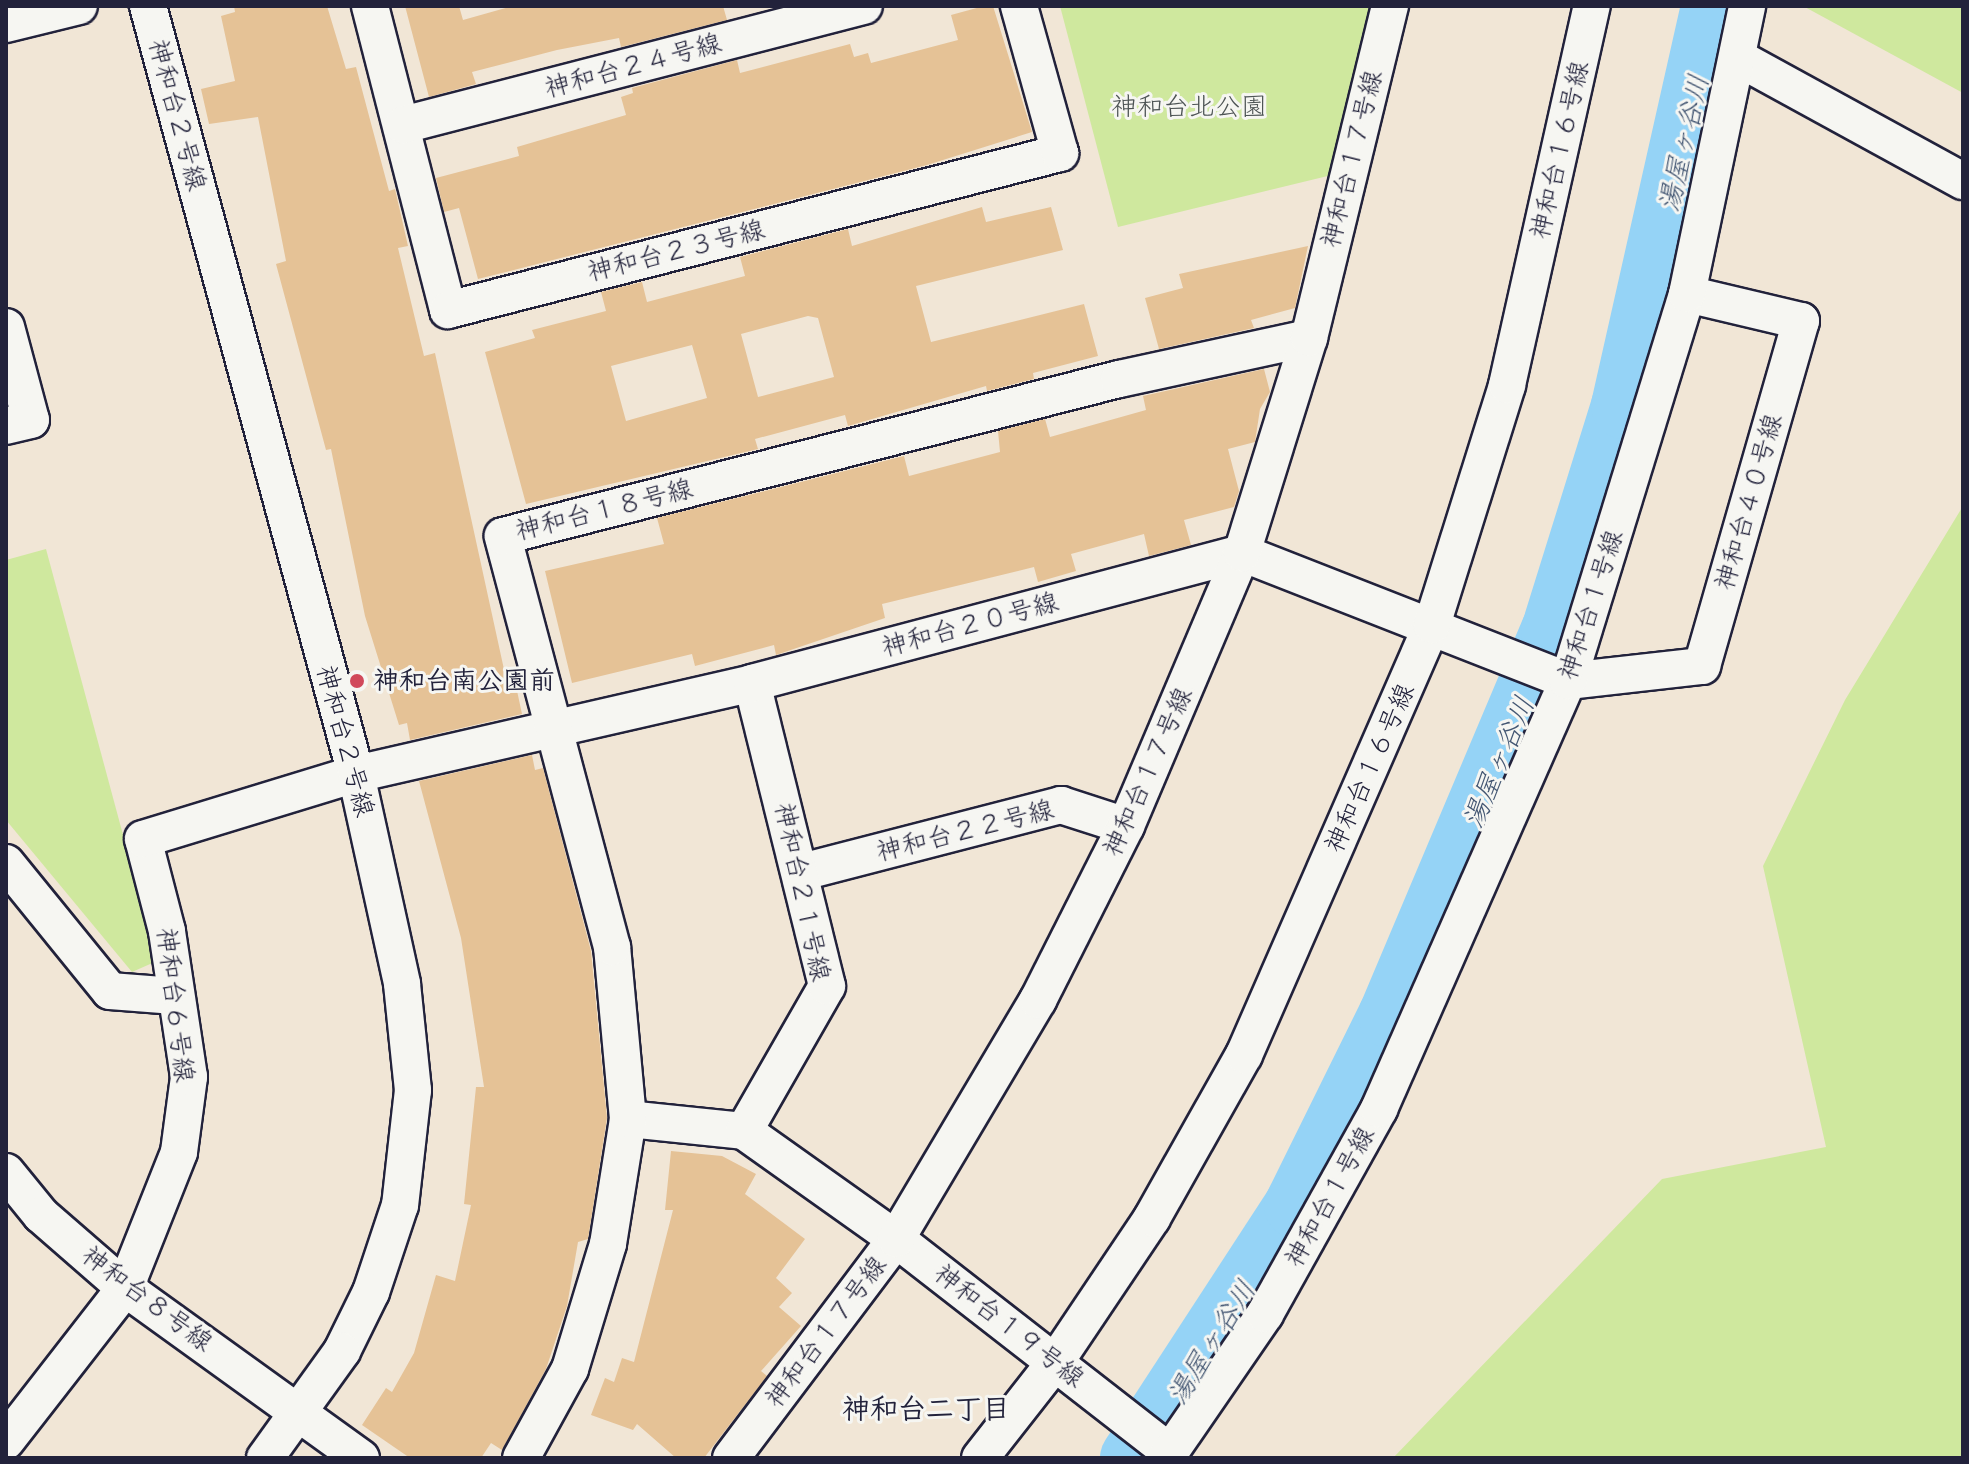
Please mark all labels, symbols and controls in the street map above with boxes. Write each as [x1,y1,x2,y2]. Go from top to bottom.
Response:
street label: 神和台２４号線 [541,27,725,105]
street label: 神和台２号線 [142,36,212,194]
street label: 神和台１６号線 [1524,58,1596,242]
street label: 神和台１７号線 [1315,67,1389,251]
water label: 湯屋ヶ谷川 [1651,71,1715,215]
park label: 神和台北公園 [1111,91,1267,123]
street label: 神和台２３号線 [584,214,768,288]
street label: 神和台４０号線 [1709,410,1789,594]
street label: 神和台１８号線 [512,473,696,547]
street label: 神和台１号線 [1552,526,1630,684]
street label: 神和台２０号線 [878,586,1062,664]
street label: 神和台２号線 [310,662,380,820]
place label: 神和台南公園前 [373,665,555,697]
marker: 神和台南公園前 [348,672,366,690]
street label: 神和台１６号線 [1319,679,1421,857]
street label: 神和台１７号線 [1097,683,1199,861]
water label: 湯屋ヶ谷川 [1455,691,1541,833]
street label: 神和台２２号線 [873,794,1057,868]
street label: 神和台２１号線 [768,800,836,984]
street label: 神和台６号線 [150,926,200,1084]
street label: 神和台１号線 [1279,1121,1381,1273]
street label: 神和台８号線 [75,1240,219,1358]
street label: 神和台１７号線 [759,1250,893,1414]
street label: 神和台１９号線 [928,1258,1090,1394]
water label: 湯屋ヶ谷川 [1160,1274,1262,1410]
district label: 神和台二丁目 [842,1391,1010,1425]

